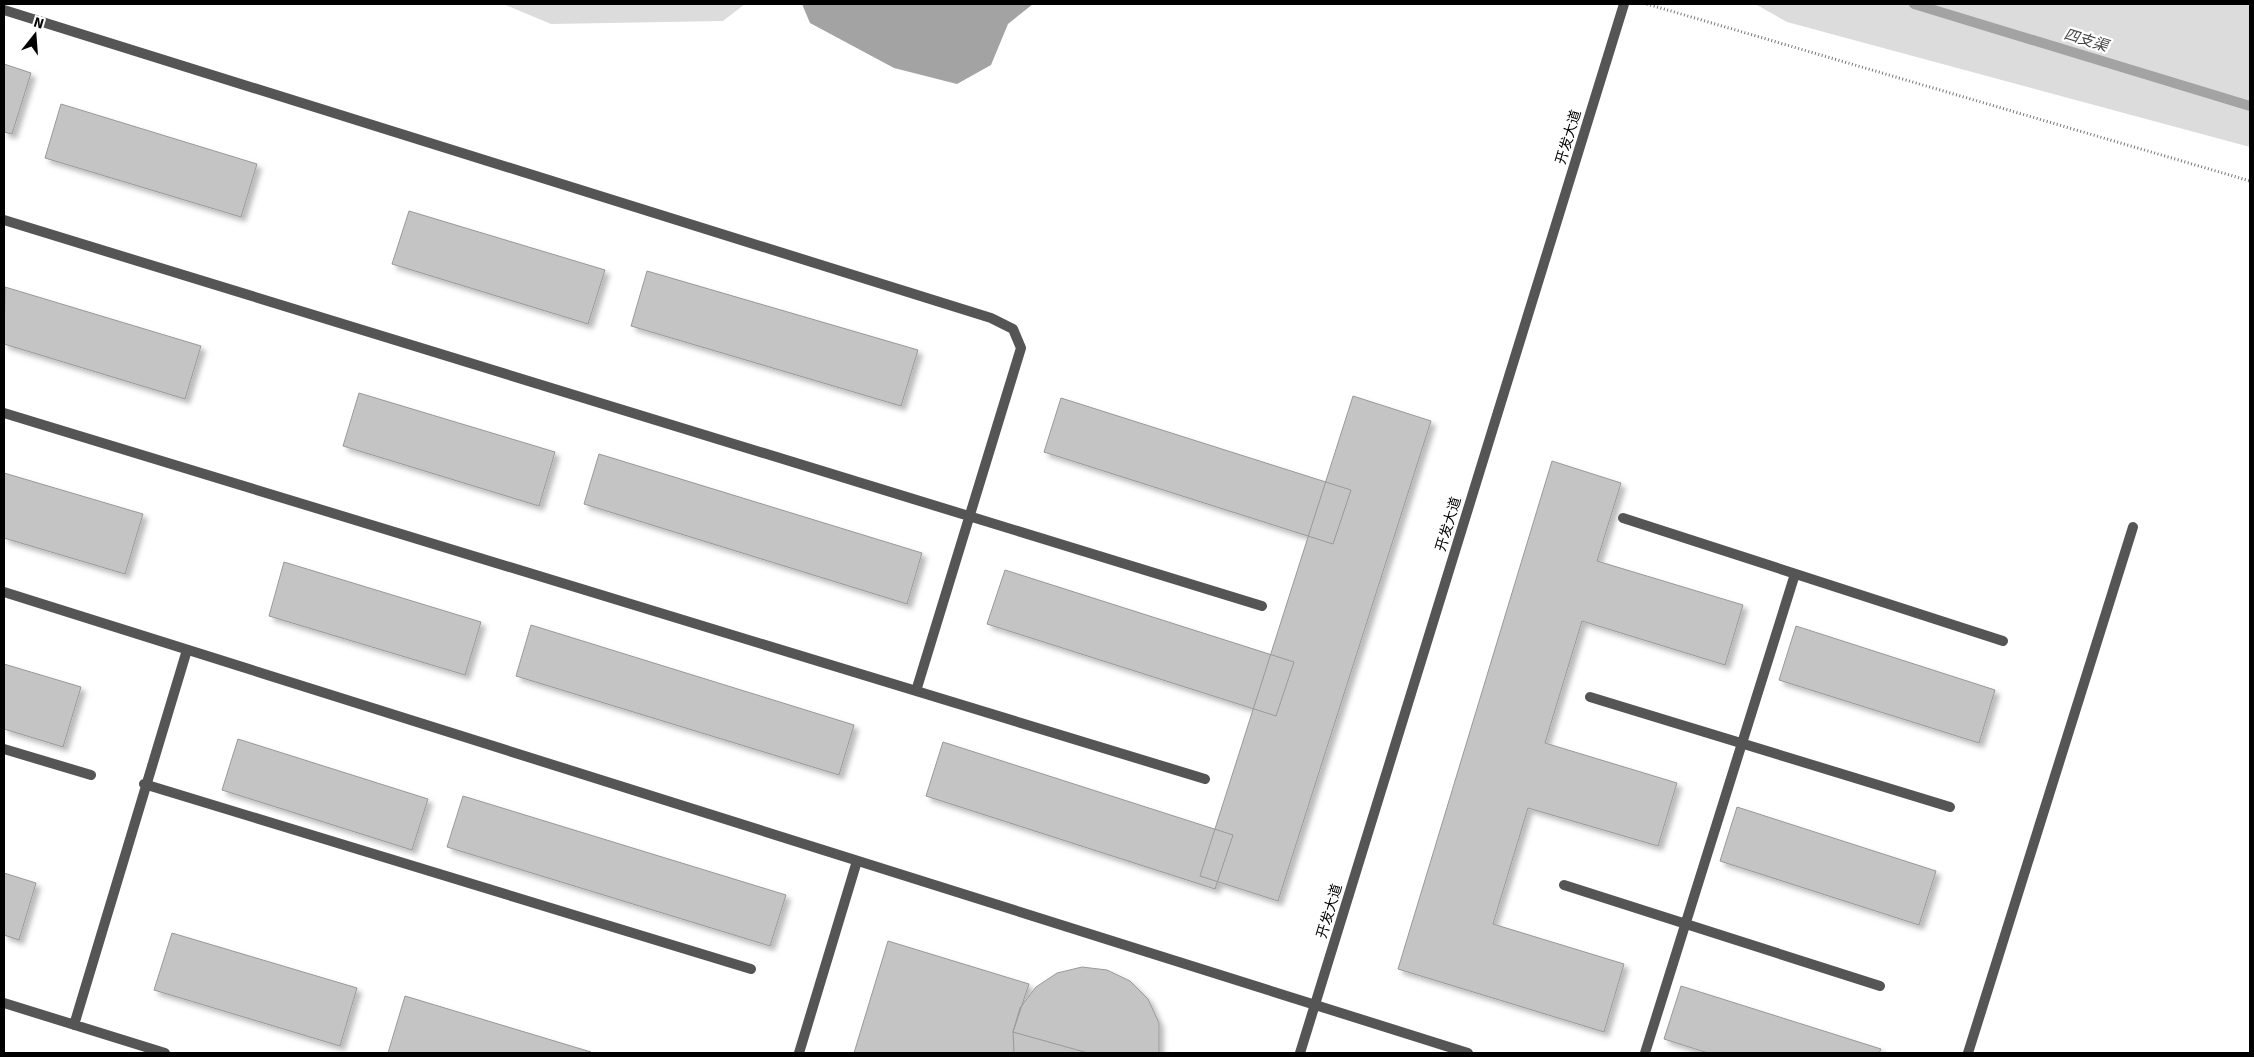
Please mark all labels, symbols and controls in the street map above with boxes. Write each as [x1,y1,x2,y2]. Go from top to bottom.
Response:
north arrow [10,10,60,60]
text: N [32,13,46,33]
water label: 四支渠 [2062,25,2112,56]
street label: 开发大道 [1552,108,1585,166]
street label: 开发大道 [1432,495,1465,553]
street label: 开发大道 [1313,882,1346,940]

